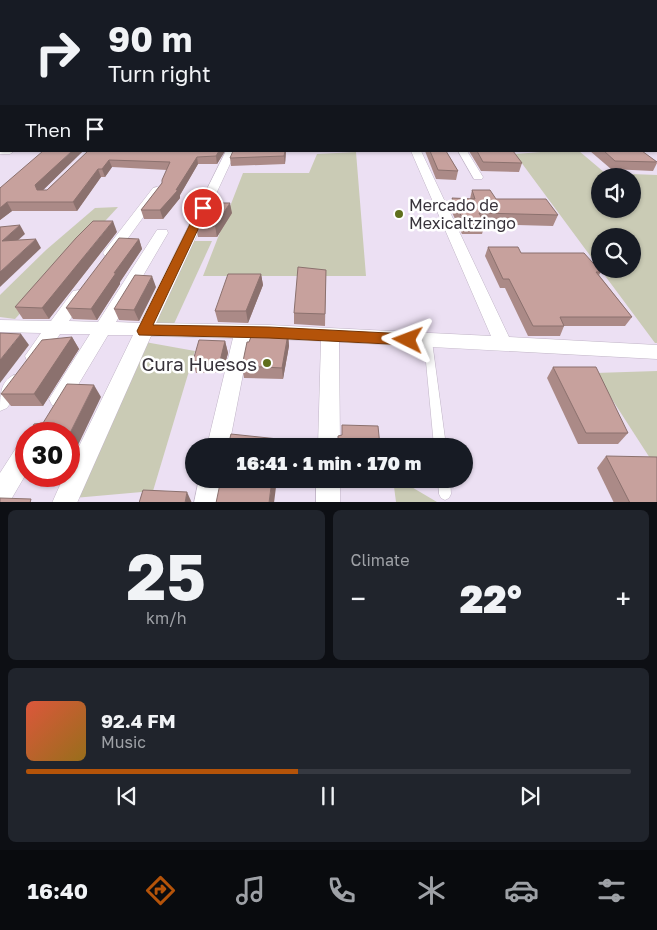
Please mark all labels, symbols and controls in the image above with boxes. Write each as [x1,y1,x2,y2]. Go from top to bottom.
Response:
text: 90 m [108,18,192,60]
icon: right [25,20,90,85]
text: Turn right [108,60,211,87]
icon: arrive [81,115,109,143]
text: Then [25,118,71,141]
map controls [591,168,641,278]
button: sound [591,168,641,218]
pin [182,187,224,229]
icon: arrive [189,194,217,222]
place label: Mercado de Mexicaltzingo [409,195,516,233]
marker: Mercado de Mexicaltzingo [393,208,405,220]
button: search [591,228,641,278]
position arrow [381,313,433,365]
place label: Cura Huesos [141,352,257,375]
marker: Cura Huesos [261,357,273,369]
speed limit sign: 30 [15,422,80,487]
text: 16:41 · 1 min · 170 m [237,451,421,474]
text: 25 [127,536,206,614]
text: Climate [351,550,410,570]
text: 22° [460,576,522,621]
text: − [351,582,366,615]
text: + [616,582,631,615]
text: km/h [146,608,187,628]
text: 92.4 FM [101,709,176,732]
text: Music [101,732,146,752]
icon: previous [113,782,141,810]
icon: pause [314,782,342,810]
icon: next [516,782,544,810]
icon: directions [143,873,178,908]
icon: music [233,873,268,908]
icon: phone [324,873,359,908]
icon: climate [414,873,449,908]
icon: car [504,873,539,908]
icon: filters [594,873,629,908]
text: 16:40 [28,877,88,904]

